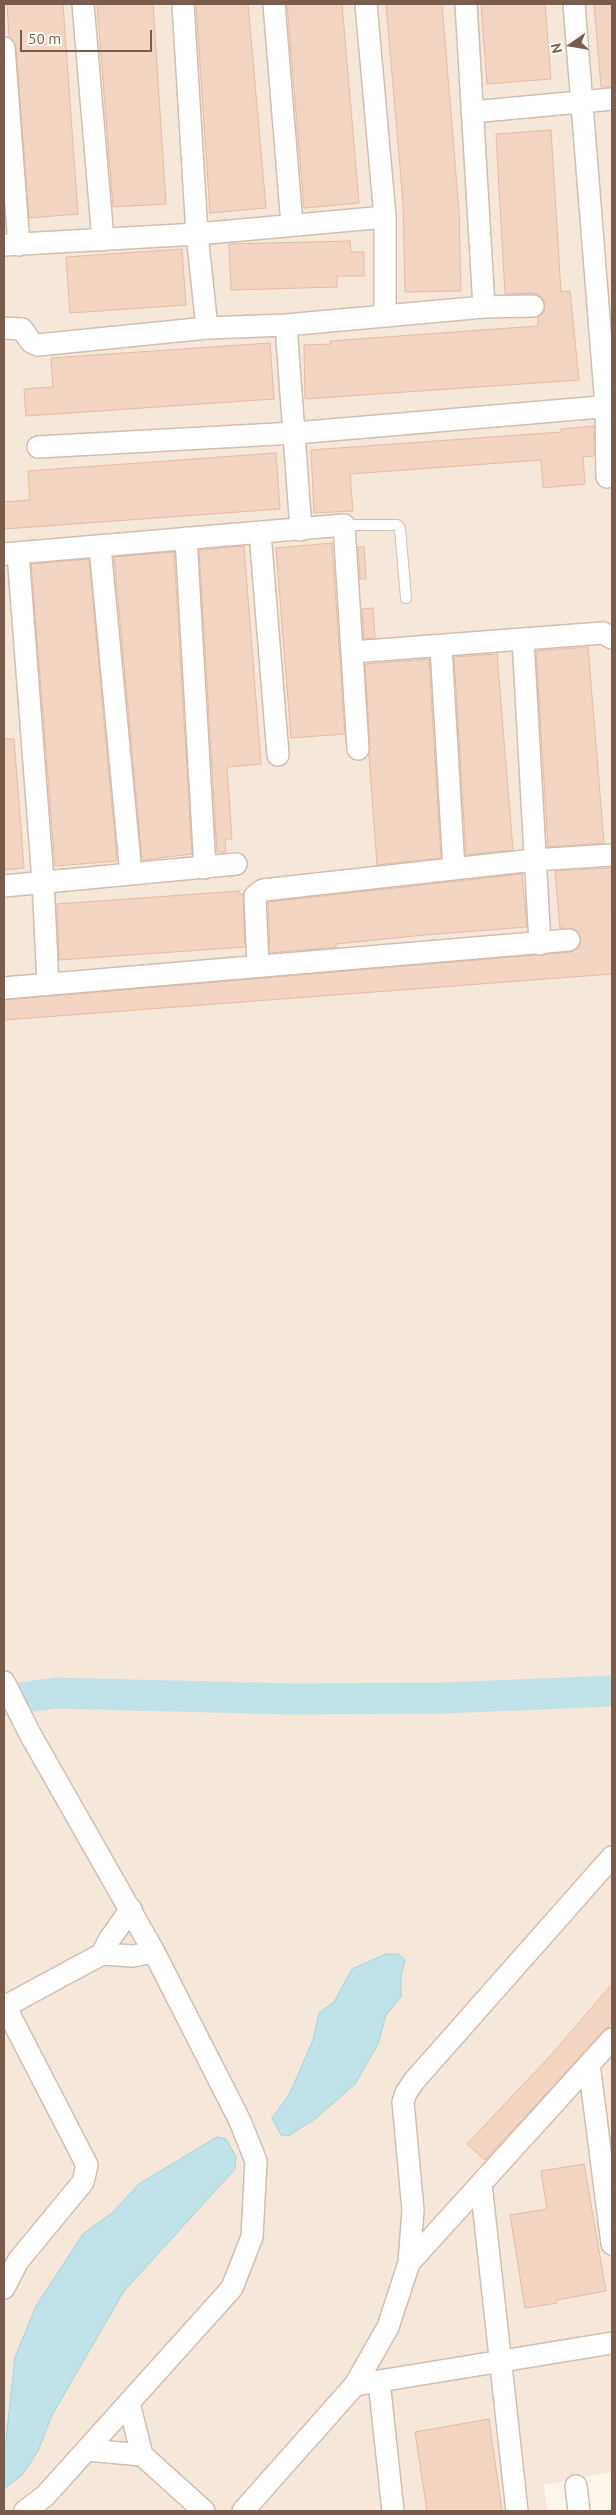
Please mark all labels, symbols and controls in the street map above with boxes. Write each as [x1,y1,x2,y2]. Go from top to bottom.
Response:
scale bar [22,20,155,52]
north arrow [546,20,596,70]
text: 50 m [28,30,61,47]
text: N [547,41,565,55]

